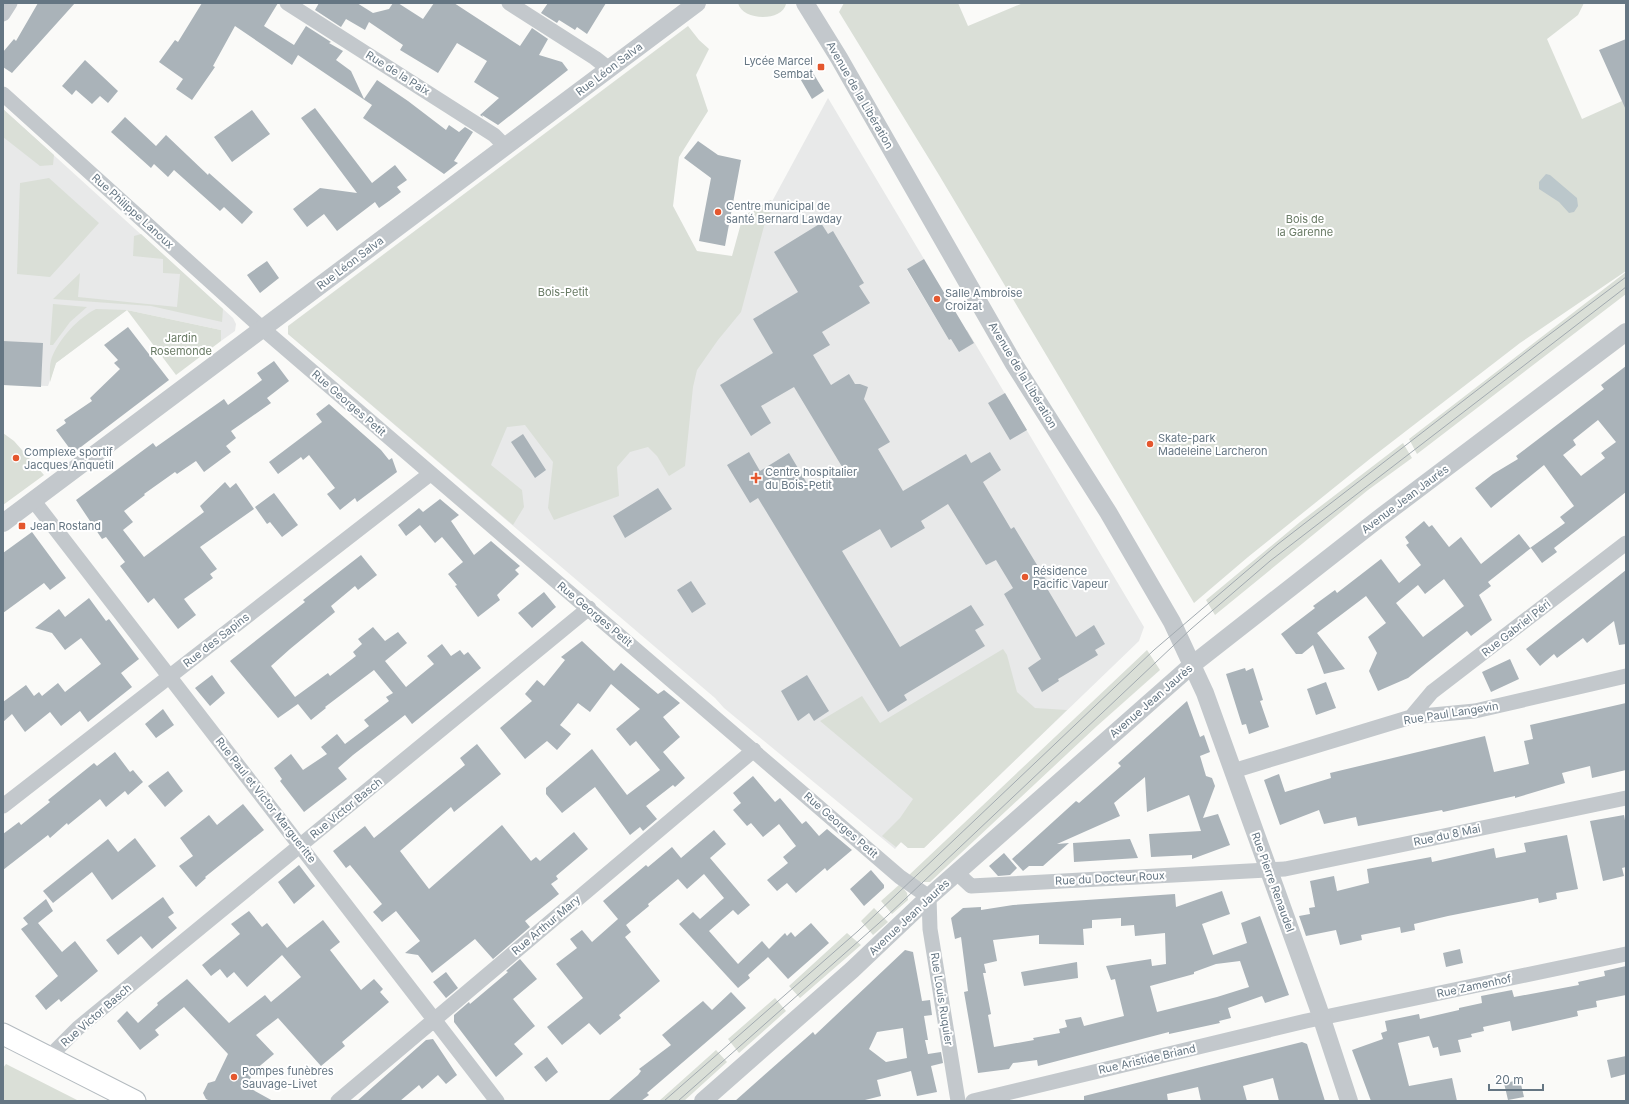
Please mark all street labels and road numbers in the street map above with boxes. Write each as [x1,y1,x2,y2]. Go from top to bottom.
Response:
street label: Rue Léon Salva [573,39,645,99]
street label: Avenue de la Libération [824,39,896,151]
street label: Rue de la Paix [363,48,433,98]
street label: Rue Philippe Lanoux [89,170,177,252]
street label: Rue Léon Salva [314,233,386,293]
street label: Avenue de la Libération [986,319,1060,431]
street label: Rue Georges Petit [309,367,389,439]
street label: Avenue Jean Jaurès [1359,462,1451,536]
street label: Rue Georges Petit [555,579,636,650]
street label: Rue Gabriel Péri [1479,597,1553,659]
street label: Rue des Sapins [180,610,252,670]
street label: Avenue Jean Jaurès [1107,661,1196,741]
street label: Rue Paul Langevin [1403,699,1499,727]
street label: Rue Paul et Victor Margueritte [213,734,319,866]
street label: Rue Victor Basch [307,775,385,841]
street label: Rue Georges Petit [801,789,881,861]
street label: Rue du 8 Mai [1412,821,1482,849]
street label: Rue Pierre Renaudel [1248,830,1298,934]
street label: Rue du Docteur Roux [1055,868,1165,888]
street label: Avenue Jean Jaurès [866,876,952,958]
street label: Rue Arthur Mary [509,892,583,958]
street label: Rue Louis Ruquier [928,951,956,1047]
street label: Rue Zamenhof [1435,971,1513,1001]
street label: Rue Victor Basch [58,981,134,1049]
street label: Rue Aristide Briand [1097,1041,1197,1077]

